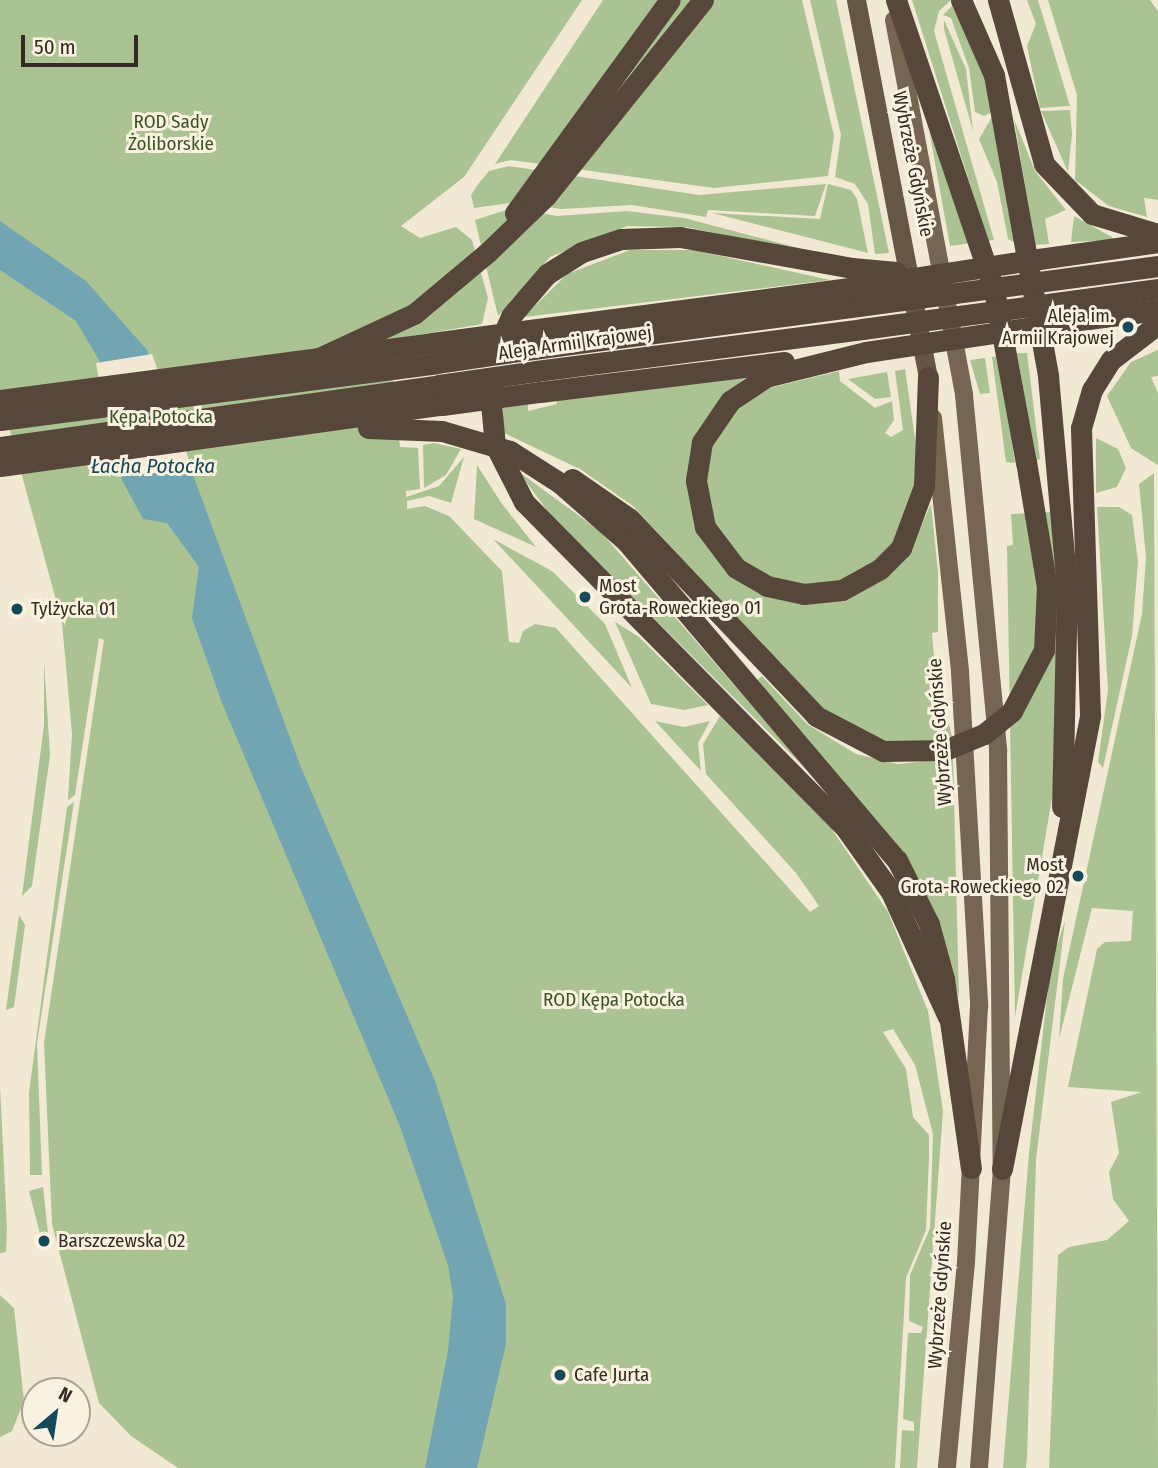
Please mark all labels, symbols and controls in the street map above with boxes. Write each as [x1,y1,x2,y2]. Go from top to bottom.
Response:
scale bar [24,21,142,65]
text: 50 m [34,34,76,60]
street label: Wybrzeże Gdyńskie [888,89,938,239]
park label: ROD Sady Żoliborskie [128,111,214,155]
place label: Aleja im. Armii Krajowej [1002,305,1114,349]
marker: Aleja im. Armii Krajowej [1120,319,1136,335]
street label: Aleja Armii Krajowej [497,321,653,365]
park label: Kępa Potocka [109,406,213,428]
water label: Łacha Potocka [91,453,215,479]
place label: Most Grota-Roweckiego 01 [599,575,761,619]
marker: Most Grota-Roweckiego 01 [577,589,593,605]
place label: Tylżycka 01 [31,598,116,620]
marker: Tylżycka 01 [9,601,25,617]
street label: Wybrzeże Gdyńskie [923,657,957,807]
place label: Most Grota-Roweckiego 02 [901,854,1064,898]
marker: Most Grota-Roweckiego 02 [1070,868,1086,884]
park label: ROD Kępa Potocka [543,989,685,1011]
street label: Wybrzeże Gdyńskie [923,1220,957,1370]
place label: Barszczewska 02 [58,1230,185,1252]
marker: Barszczewska 02 [36,1233,52,1249]
place label: Cafe Jurta [574,1364,649,1386]
marker: Cafe Jurta [552,1367,568,1383]
north arrow [21,1377,91,1447]
text: N [55,1382,76,1408]

